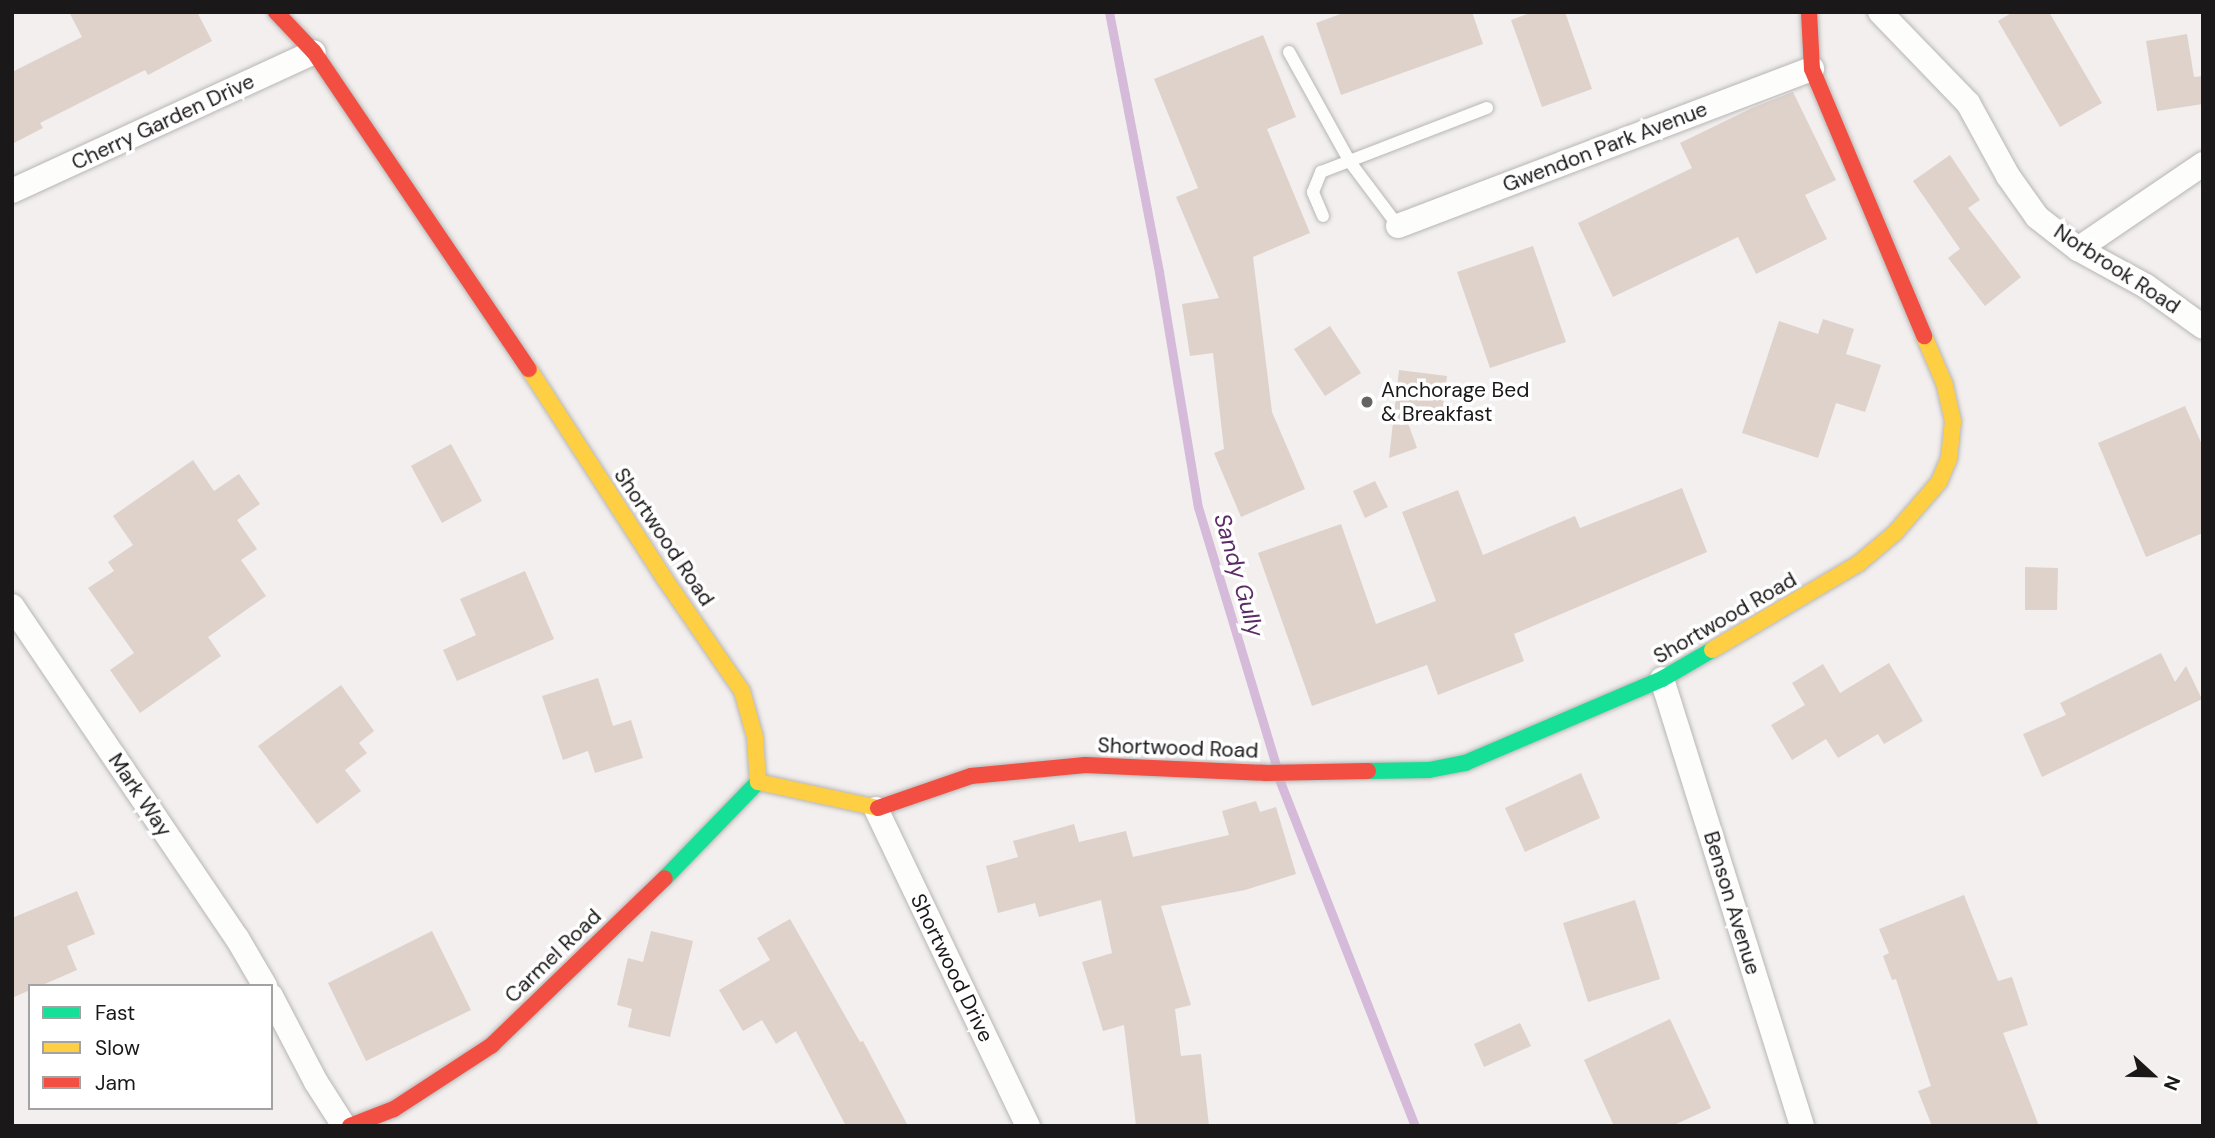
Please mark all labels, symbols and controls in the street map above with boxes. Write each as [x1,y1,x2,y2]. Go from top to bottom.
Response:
street label: Cherry Garden Drive [67,69,259,175]
street label: Gwendon Park Avenue [1499,96,1711,198]
street label: Norbrook Road [2049,219,2185,319]
place label: Anchorage Bed & Breakfast [1381,377,1529,427]
marker: Anchorage Bed & Breakfast [1359,394,1375,410]
street label: Shortwood Road [609,463,719,611]
water label: Sandy Gully [1208,510,1270,640]
street label: Shortwood Road [1649,567,1801,669]
street label: Shortwood Road [1097,733,1259,763]
street label: Mark Way [103,749,177,841]
street label: Benson Avenue [1698,828,1766,978]
street label: Shortwood Drive [905,890,999,1046]
street label: Carmel Road [500,904,606,1008]
legend [28,984,273,1110]
text: Fast [95,999,135,1027]
text: Slow [95,1034,140,1062]
north arrow [2117,1040,2187,1110]
text: Jam [95,1069,136,1097]
text: N [2158,1072,2186,1094]

